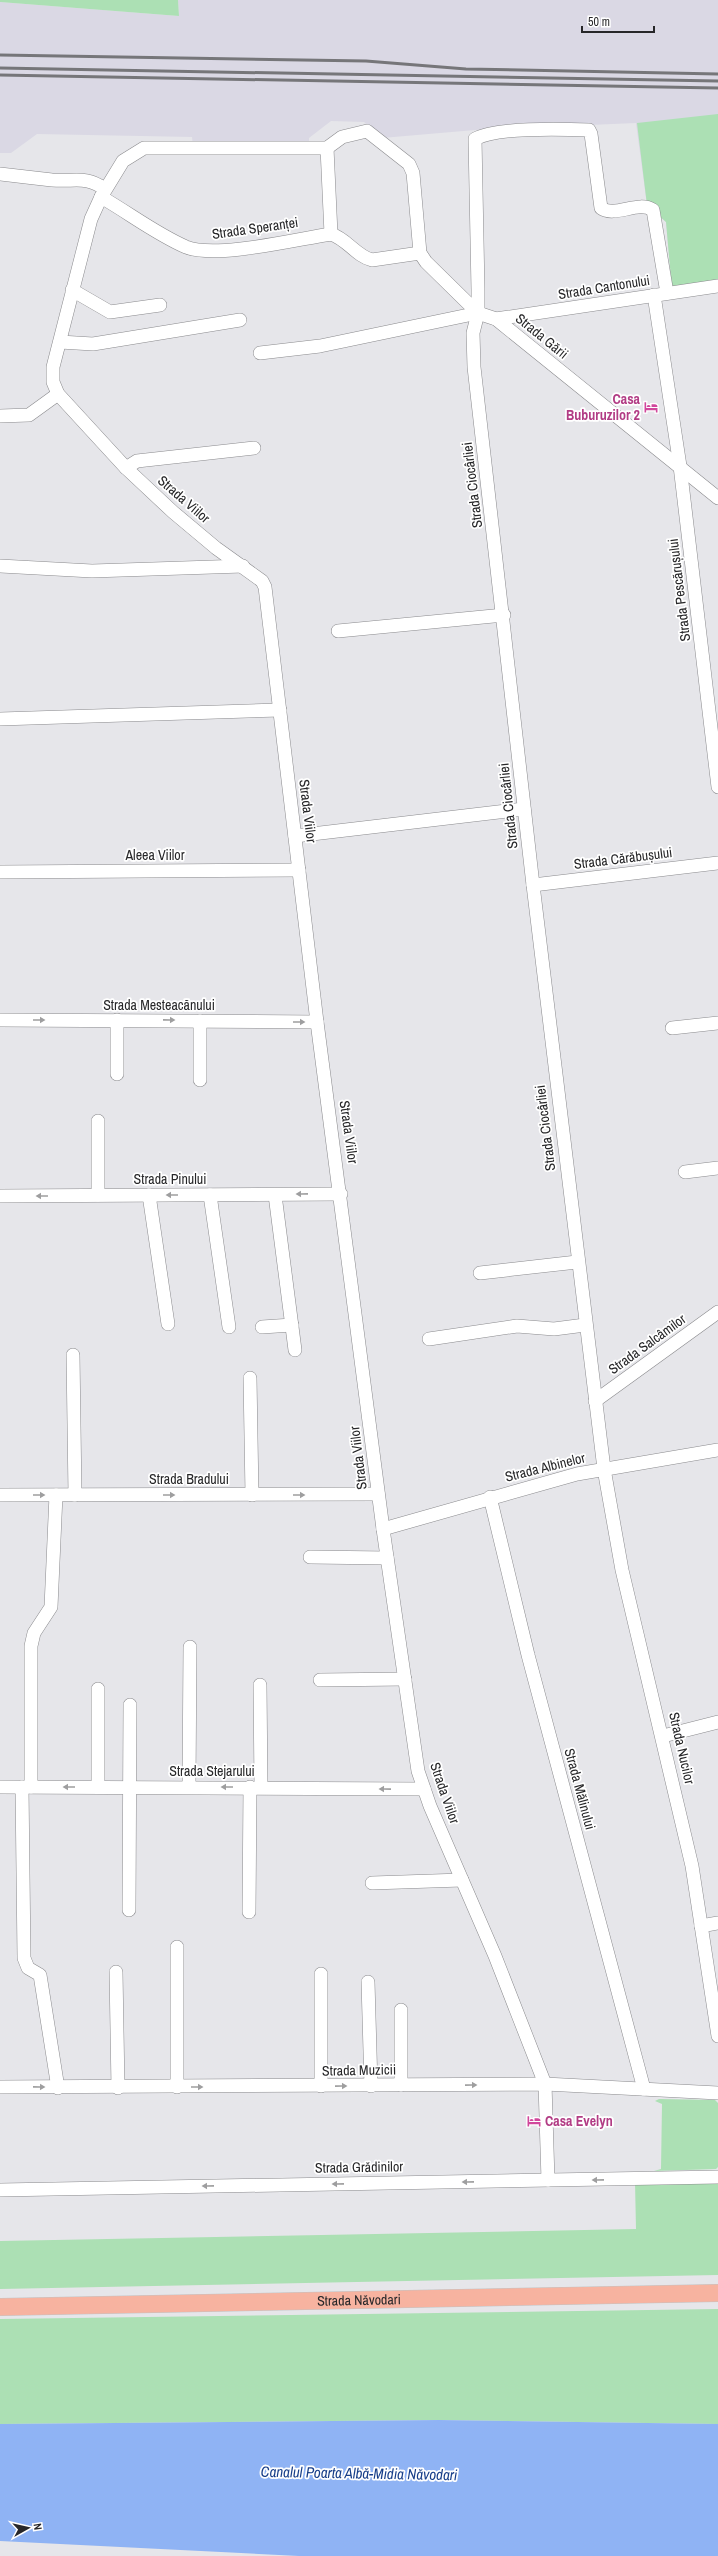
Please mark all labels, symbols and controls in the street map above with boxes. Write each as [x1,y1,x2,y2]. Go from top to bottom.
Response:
scale bar [582,8,654,34]
text: 50 m [588,14,610,30]
street label: Strada Speranței [211,213,299,243]
street label: Strada Cantonului [557,271,651,303]
street label: Strada Gării [512,309,572,363]
place label: Casa Buburuzilor 2 [566,390,641,424]
hotel icon: Casa Buburuzilor 2 [643,399,659,415]
street label: Strada Ciocârliei [458,441,486,529]
street label: Strada Viilor [154,471,214,527]
street label: Strada Pescărușului [664,538,694,642]
street label: Strada Ciocârliei [495,762,521,850]
street label: Strada Viilor [295,778,321,844]
street label: Strada Cărăbușului [573,843,673,873]
street label: Aleea Viilor [124,846,185,864]
street label: Strada Mesteacănului [103,996,215,1014]
one-way arrow [33,1017,46,1023]
one-way arrow [163,1017,175,1024]
one-way arrow [293,1018,305,1025]
street label: Strada Ciocârliei [531,1084,559,1172]
street label: Strada Viilor [336,1099,362,1165]
street label: Strada Pinului [134,1170,206,1188]
one-way arrow [295,1191,308,1197]
one-way arrow [165,1192,178,1198]
one-way arrow [35,1193,48,1199]
street label: Strada Salcâmilor [605,1310,689,1378]
street label: Strada Viilor [345,1425,371,1491]
street label: Strada Albinelor [503,1448,587,1486]
street label: Strada Bradului [149,1470,229,1488]
one-way arrow [33,1492,46,1498]
one-way arrow [163,1492,176,1498]
one-way arrow [293,1492,306,1498]
street label: Strada Nucilor [665,1710,699,1786]
street label: Strada Mălinului [560,1746,600,1832]
street label: Strada Viilor [426,1760,464,1826]
street label: Strada Stejarului [169,1762,255,1780]
one-way arrow [62,1784,75,1790]
one-way arrow [220,1784,233,1790]
one-way arrow [378,1786,391,1792]
street label: Strada Muzicii [322,2060,396,2080]
one-way arrow [465,2082,478,2088]
one-way arrow [335,2083,348,2089]
one-way arrow [33,2084,46,2090]
one-way arrow [191,2084,204,2090]
place label: Casa Evelyn [545,2112,613,2130]
hotel icon: Casa Evelyn [526,2113,542,2129]
street label: Strada Grădinilor [315,2157,403,2177]
one-way arrow [592,2176,604,2183]
one-way arrow [461,2179,474,2185]
one-way arrow [331,2181,344,2187]
one-way arrow [201,2183,214,2189]
street label: Strada Năvodari [317,2290,401,2310]
water label: Canalul Poarta Albă-Midia Năvodari [260,2461,458,2485]
north arrow [8,2508,48,2548]
text: N [31,2522,45,2531]

